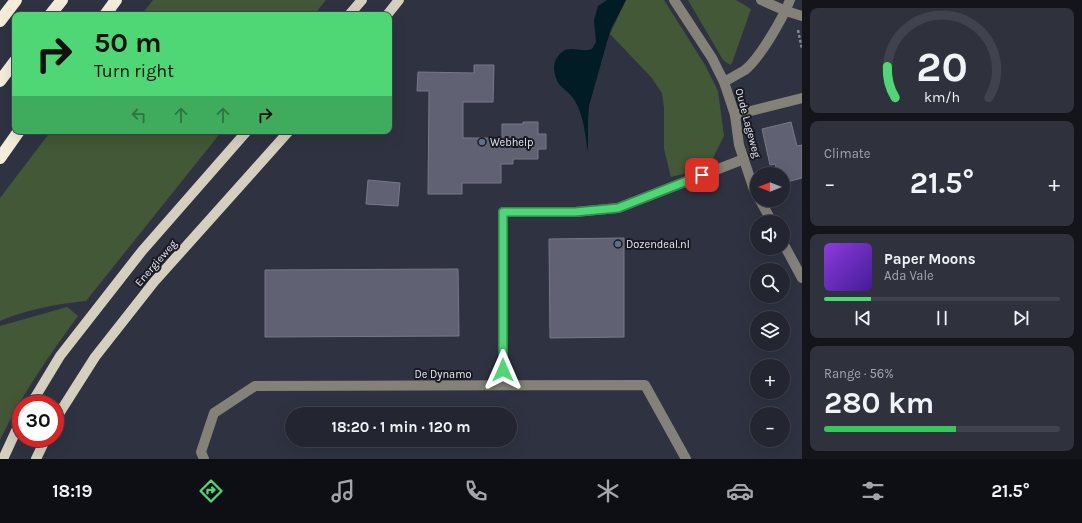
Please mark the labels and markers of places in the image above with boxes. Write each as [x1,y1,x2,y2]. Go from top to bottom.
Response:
place label: Webhelp [490,136,533,149]
marker: Webhelp [477,137,487,147]
pin [685,158,719,192]
place label: Dozendeal.nl [626,238,690,251]
marker: Dozendeal.nl [613,239,623,249]

